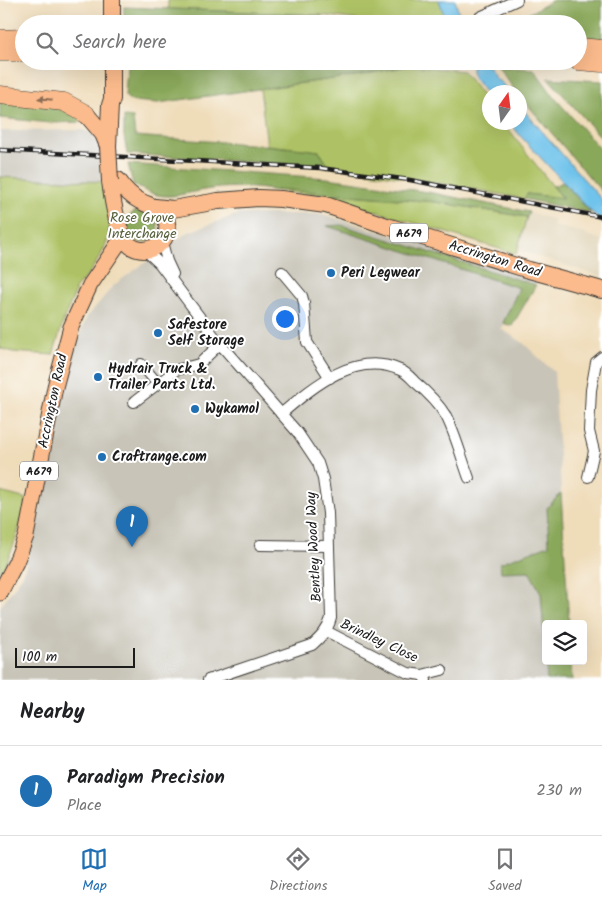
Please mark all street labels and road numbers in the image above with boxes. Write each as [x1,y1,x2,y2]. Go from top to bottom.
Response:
road number: A679 [390,224,428,242]
street label: Accrington Road [446,234,545,284]
street label: Accrington Road [32,351,74,450]
road number: A679 [20,462,58,481]
street label: Bentley Wood Way [300,491,328,603]
street label: Brindley Close [336,613,422,669]

